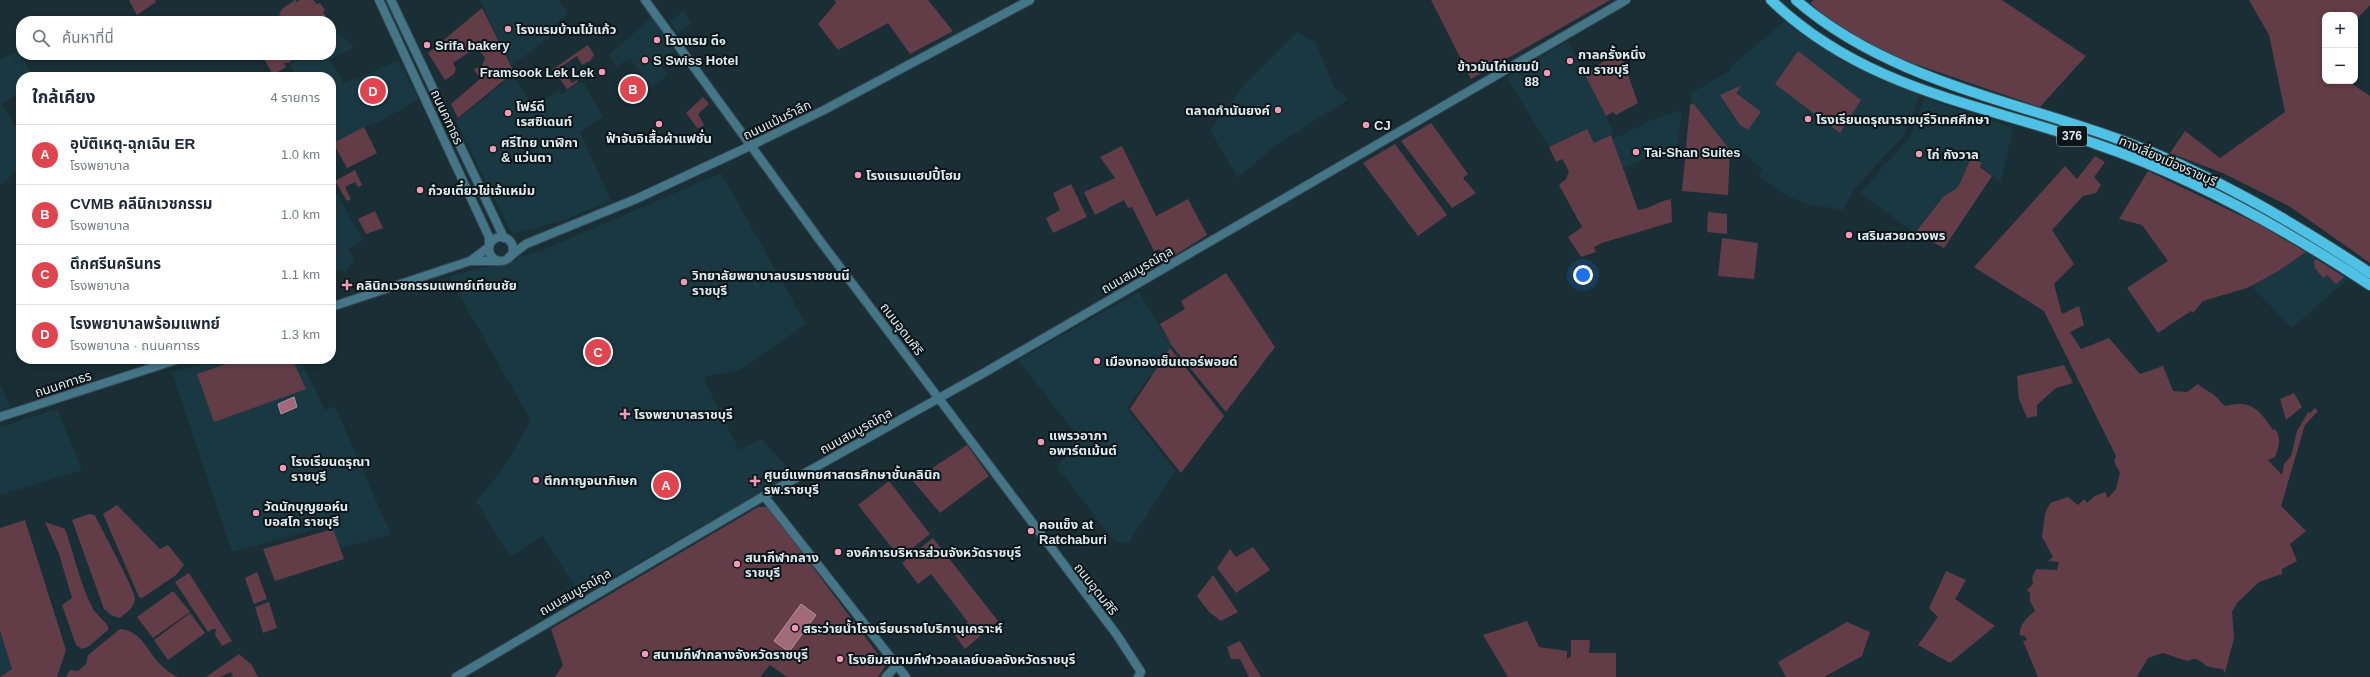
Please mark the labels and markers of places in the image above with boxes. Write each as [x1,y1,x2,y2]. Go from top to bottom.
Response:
place label: โรงแรมบ้านไม้แก้ว [516,22,617,37]
marker: โรงแรมบ้านไม้แก้ว [503,24,513,34]
place label: โรงแรม ดี๑ [665,33,726,48]
marker: โรงแรม ดี๑ [652,35,662,45]
place label: Srifa bakery [435,38,510,53]
marker: Srifa bakery [422,40,432,50]
place label: กาลครั้งหนึ่ง ณ ราชบุรี [1578,45,1646,77]
place label: S Swiss Hotel [653,53,738,68]
marker: S Swiss Hotel [640,55,650,65]
marker: กาลครั้งหนึ่ง ณ ราชบุรี [1565,56,1575,66]
place label: ข้าวมันไก่แชมป์ 88 [1457,59,1539,89]
place label: Framsook Lek Lek [480,65,595,80]
marker: Framsook Lek Lek [597,67,607,77]
marker: ข้าวมันไก่แชมป์ 88 [1542,68,1552,78]
pin: B [620,74,646,104]
pin: D [360,76,386,106]
place label: โฟร์ดี เรสซิเดนท์ [516,99,572,129]
place label: ตลาดกำนันยงค์ [1185,103,1270,118]
marker: ตลาดกำนันยงค์ [1273,105,1283,115]
marker: โฟร์ดี เรสซิเดนท์ [503,108,513,118]
place label: โรงเรียนดรุณาราชบุรีวิเทศศึกษา [1816,112,1989,127]
marker: โรงเรียนดรุณาราชบุรีวิเทศศึกษา [1803,114,1813,124]
place label: CJ [1374,118,1391,133]
marker: ฟ้าจันจิเสื้อผ้าแฟชั่น [654,119,664,129]
marker: CJ [1361,120,1371,130]
place label: ฟ้าจันจิเสื้อผ้าแฟชั่น [606,129,712,146]
place label: ศรีไทย นาฬิกา & แว่นตา [501,135,578,165]
marker: ศรีไทย นาฬิกา & แว่นตา [488,144,498,154]
place label: Tai-Shan Suites [1644,145,1741,160]
marker: Tai-Shan Suites [1631,147,1641,157]
place label: ไก่ กังวาล [1927,147,1979,162]
marker: ไก่ กังวาล [1914,149,1924,159]
place label: โรงแรมแฮปปี้โฮม [866,166,961,183]
marker: โรงแรมแฮปปี้โฮม [853,170,863,180]
place label: ก๋วยเตี๋ยวไข่เจ้แหม่ม [428,180,535,198]
marker: ก๋วยเตี๋ยวไข่เจ้แหม่ม [415,185,425,195]
place label: เสริมสวยดวงพร [1857,228,1946,243]
marker: เสริมสวยดวงพร [1844,230,1854,240]
place label: วิทยาลัยพยาบาลบรมราชชนนี ราชบุรี [692,268,850,298]
marker: วิทยาลัยพยาบาลบรมราชชนนี ราชบุรี [679,277,689,287]
place label: คลินิกเวชกรรมแพทย์เทียนชัย [356,278,517,293]
marker: คลินิกเวชกรรมแพทย์เทียนชัย [341,279,353,291]
pin: C [585,337,611,367]
place label: เมืองทองเซ็นเตอร์พอยด์ [1105,354,1237,369]
marker: เมืองทองเซ็นเตอร์พอยด์ [1092,356,1102,366]
place label: โรงพยาบาลราชบุรี [634,407,733,422]
marker: โรงพยาบาลราชบุรี [619,408,631,420]
place label: แพรวอาภา อพาร์ตเม้นต์ [1049,428,1117,458]
marker: แพรวอาภา อพาร์ตเม้นต์ [1036,437,1046,447]
place label: โรงเรียนดรุณา ราชบุรี [291,454,370,484]
marker: โรงเรียนดรุณา ราชบุรี [278,463,288,473]
place label: ศูนย์แพทยศาสตรศึกษาชั้นคลินิก รพ.ราชบุรี [764,465,940,497]
pin: A [653,470,679,500]
place label: ตึกกาญจนาภิเษก [544,473,637,488]
marker: ตึกกาญจนาภิเษก [531,475,541,485]
marker: ศูนย์แพทยศาสตรศึกษาชั้นคลินิก รพ.ราชบุรี [749,475,761,487]
place label: วัดนักบุญยอห์น บอสโก ราชบุรี [264,499,348,529]
marker: วัดนักบุญยอห์น บอสโก ราชบุรี [251,508,261,518]
place label: คอแข็ง at Ratchaburi [1039,517,1107,547]
marker: คอแข็ง at Ratchaburi [1026,526,1036,536]
place label: องค์การบริหารส่วนจังหวัดราชบุรี [846,545,1022,560]
marker: องค์การบริหารส่วนจังหวัดราชบุรี [833,547,843,557]
place label: สนากีฬากลาง ราชบุรี [745,550,819,580]
marker: สนากีฬากลาง ราชบุรี [732,559,742,569]
place label: สระว่ายน้ำโรงเรียนราชโบริกานุเคราะห์ [803,619,1003,636]
marker: สระว่ายน้ำโรงเรียนราชโบริกานุเคราะห์ [790,623,800,633]
place label: สนามกีฬากลางจังหวัดราชบุรี [653,647,808,662]
marker: สนามกีฬากลางจังหวัดราชบุรี [640,649,650,659]
place label: โรงยิมสนามกีฬาวอลเลย์บอลจังหวัดราชบุรี [848,652,1076,667]
marker: โรงยิมสนามกีฬาวอลเลย์บอลจังหวัดราชบุรี [835,654,845,664]

